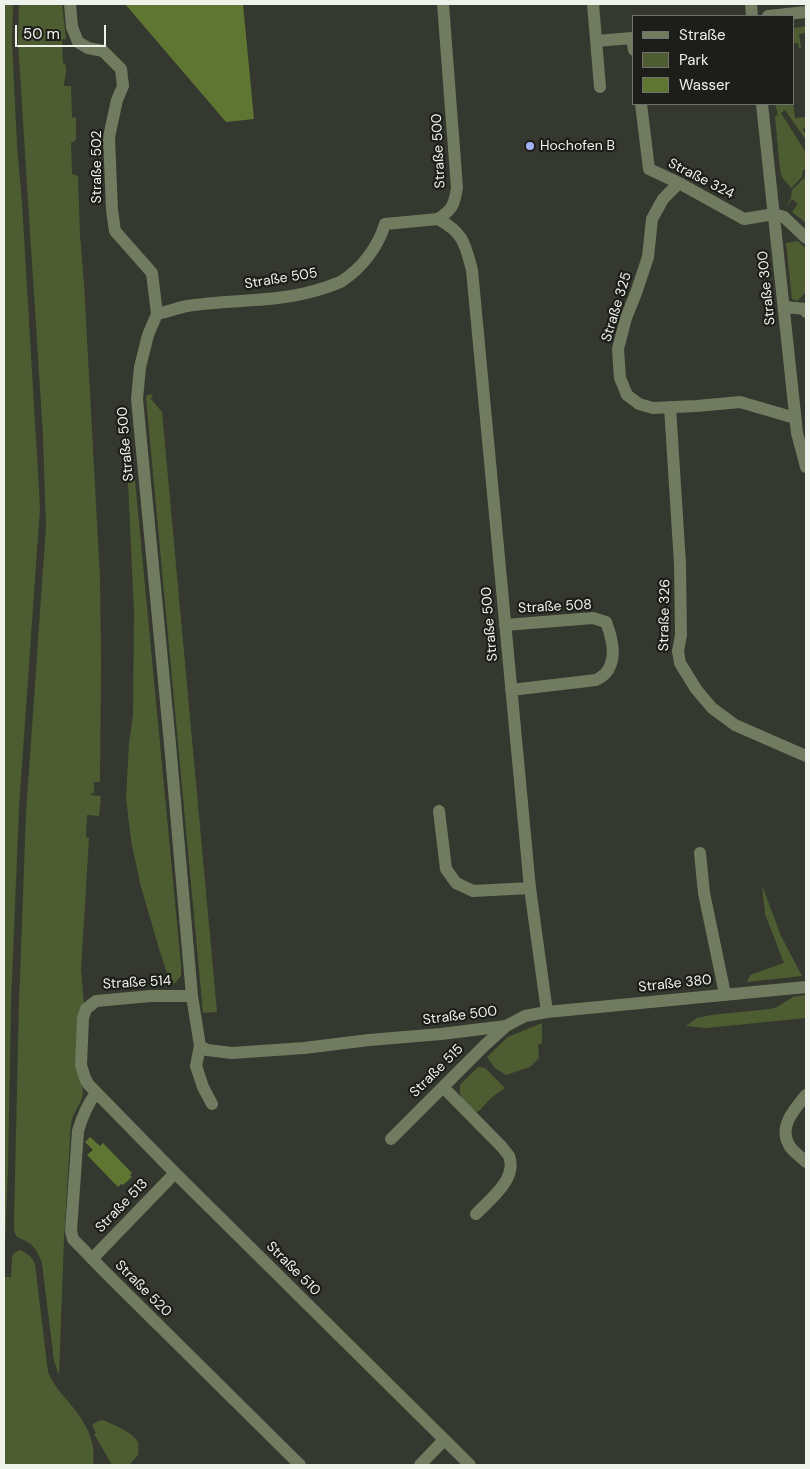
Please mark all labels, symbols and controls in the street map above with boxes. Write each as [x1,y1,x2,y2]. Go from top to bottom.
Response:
scale bar [18,15,109,47]
legend [632,15,795,105]
text: 50 m [23,24,60,44]
text: Straße [679,25,726,45]
text: Park [679,50,709,70]
text: Wasser [679,75,730,95]
street label: Straße 500 [429,113,449,189]
street label: Straße 502 [89,130,105,204]
place label: Hochofen B [540,138,615,154]
marker: Hochofen B [524,140,536,152]
street label: Straße 324 [665,155,737,203]
street label: Straße 300 [755,250,779,326]
street label: Straße 505 [243,265,319,293]
street label: Straße 325 [598,270,636,344]
street label: Straße 500 [114,406,138,482]
street label: Straße 326 [656,579,674,651]
street label: Straße 500 [478,586,502,662]
street label: Straße 508 [518,597,592,617]
street label: Straße 380 [638,972,712,996]
street label: Straße 514 [102,973,172,993]
street label: Straße 500 [422,1003,498,1029]
street label: Straße 515 [407,1041,467,1101]
street label: Straße 513 [92,1176,152,1236]
street label: Straße 510 [262,1238,324,1300]
street label: Straße 520 [111,1257,175,1321]

